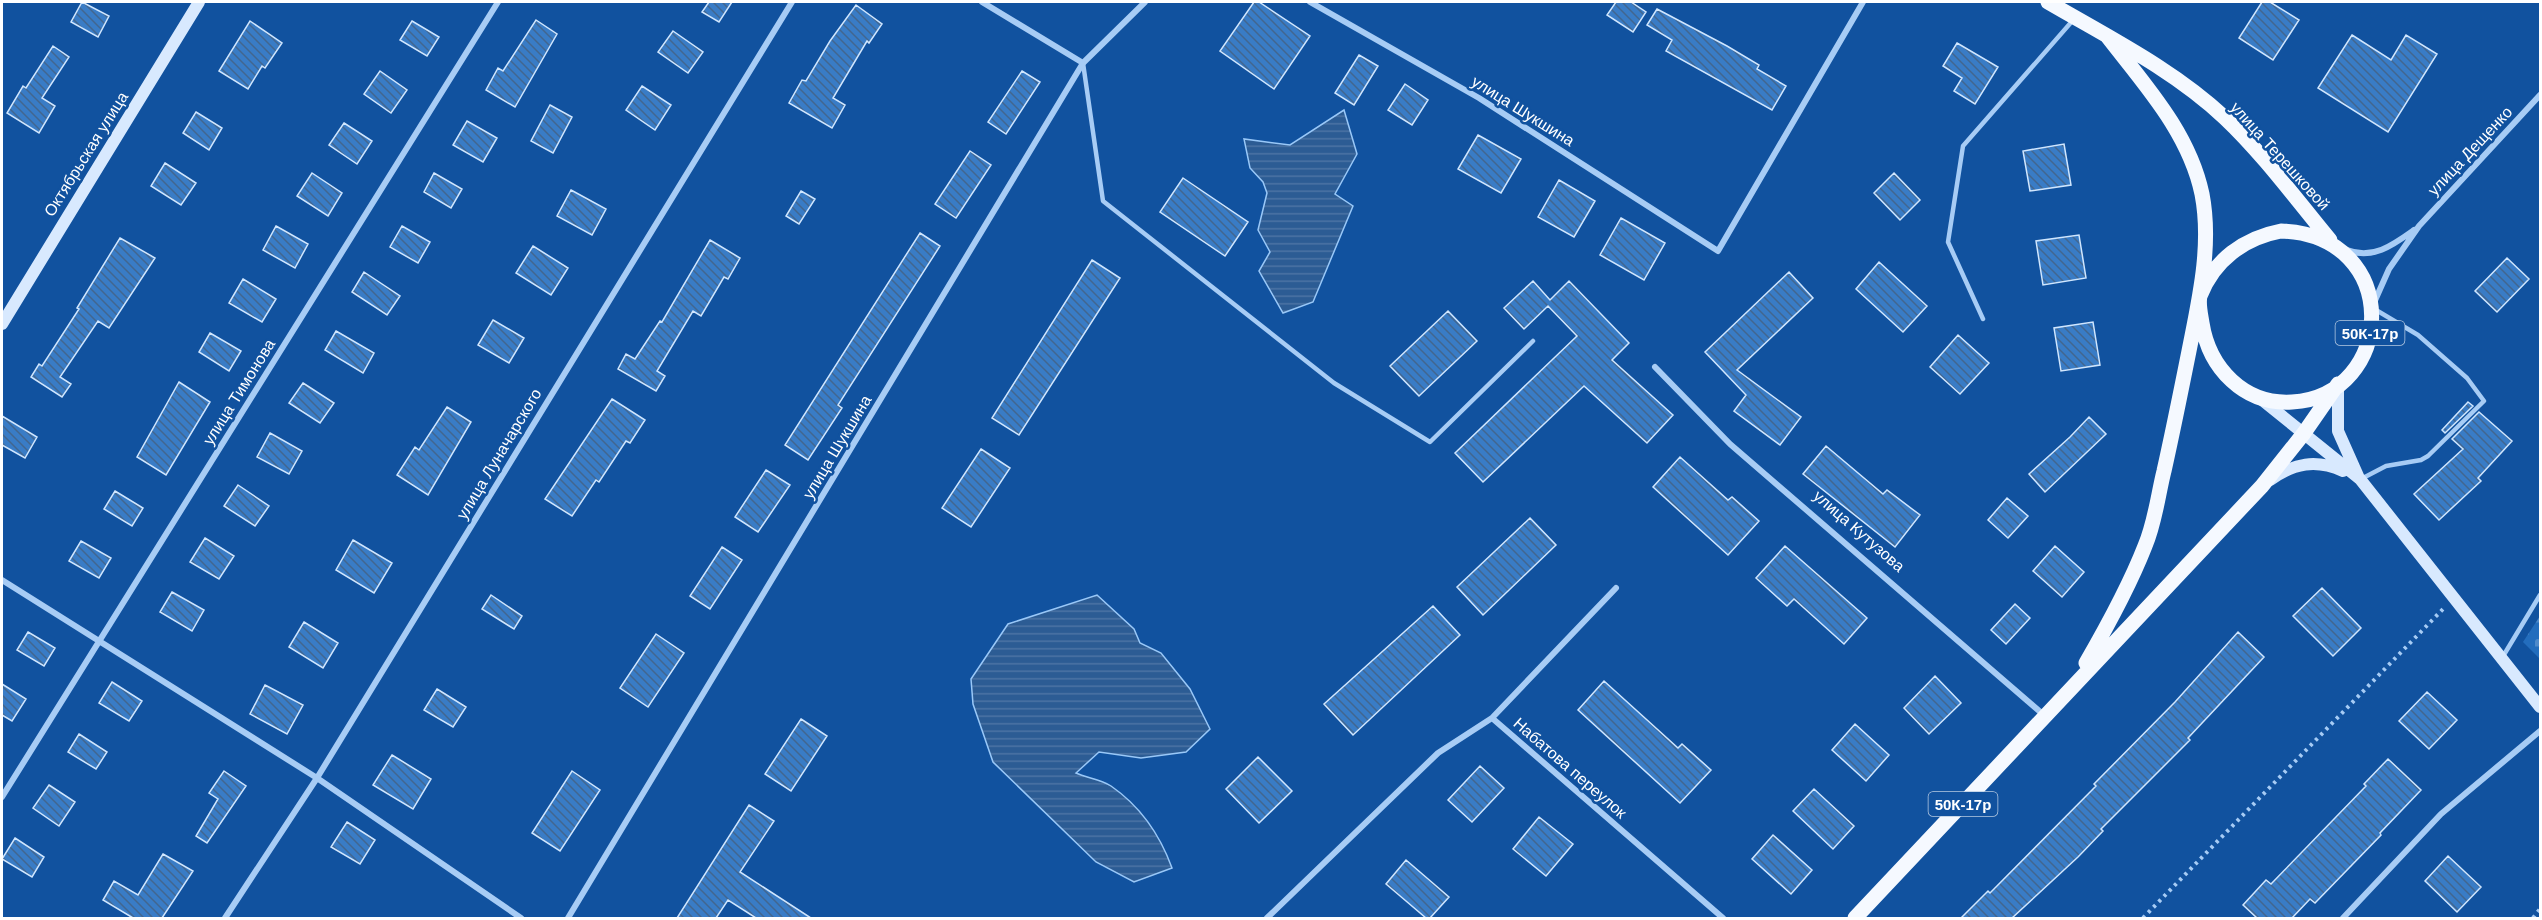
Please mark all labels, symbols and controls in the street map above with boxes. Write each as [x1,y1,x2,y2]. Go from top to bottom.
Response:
street label: улица Шукшина [1469,73,1577,149]
street label: Октябрьская улица [41,89,131,219]
street label: улица Терешковой [2227,99,2333,213]
street label: улица Дещенко [2425,103,2515,199]
road number: 50К-17р [2336,321,2404,345]
street label: улица Тимонова [200,336,278,448]
street label: улица Луначарского [453,386,545,522]
street label: улица Шукшина [799,392,875,502]
street label: улица Кутузова [1810,487,1908,575]
street label: Набатова переулок [1510,714,1631,822]
road number: 50К-17р [1928,792,1998,816]

